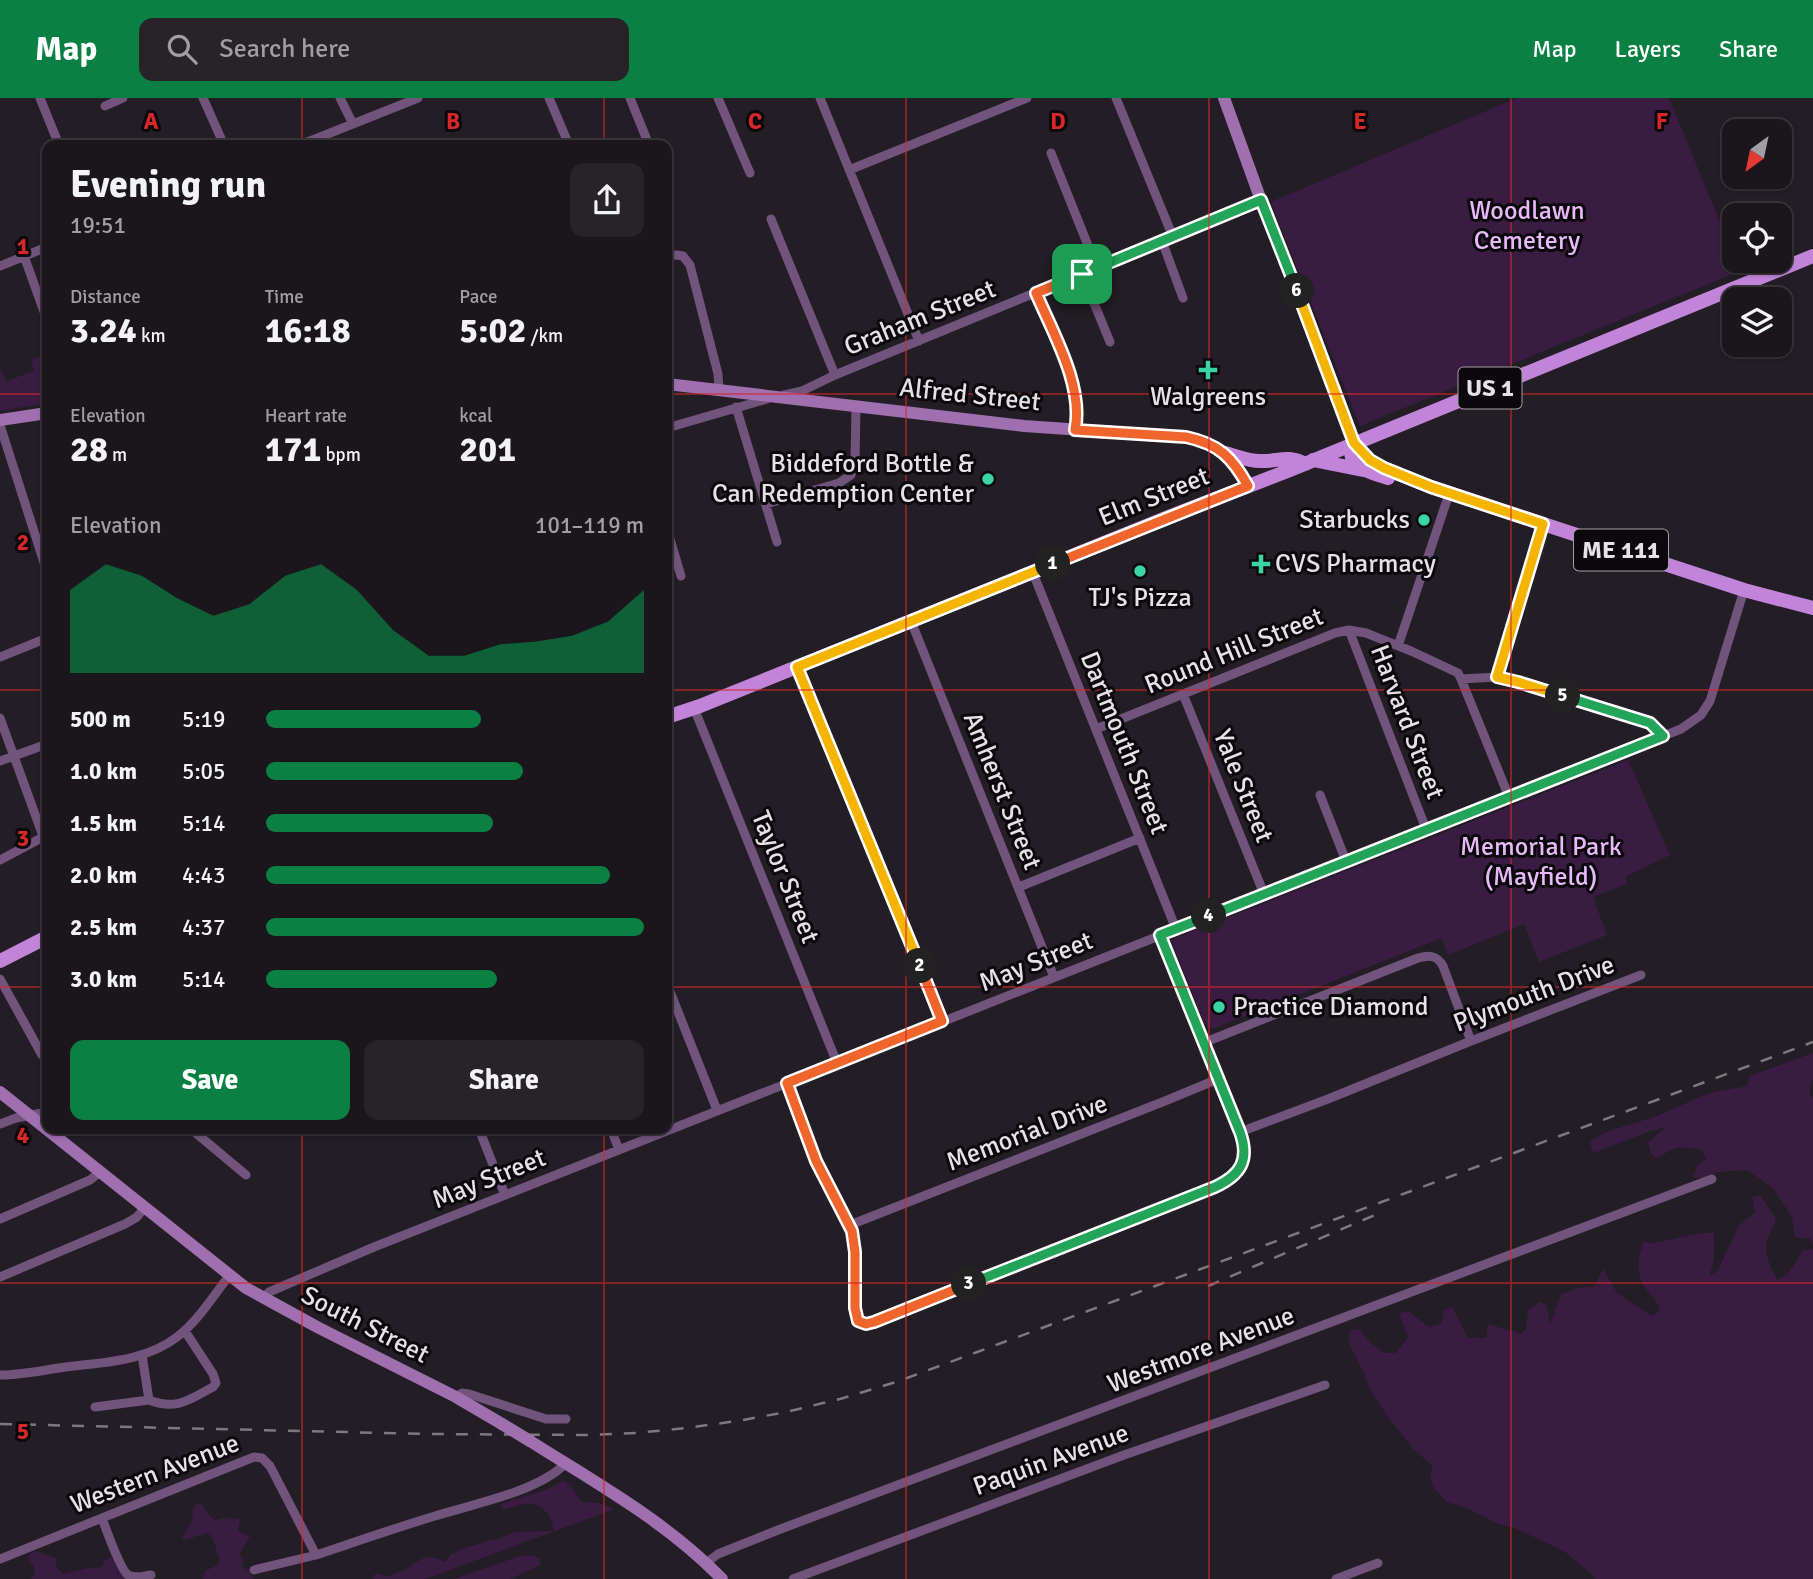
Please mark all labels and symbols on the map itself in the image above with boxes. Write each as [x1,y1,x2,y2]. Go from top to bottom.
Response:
text: A [144,107,159,136]
text: B [446,107,460,136]
text: C [748,107,762,136]
text: D [1050,107,1066,136]
text: E [1353,107,1367,136]
text: F [1656,107,1668,136]
north arrow [1722,119,1792,189]
park label: Woodlawn Cemetery [1469,195,1585,257]
text: 1 [17,232,29,261]
pin [1052,244,1112,304]
street label: Graham Street [839,273,1001,363]
pin: 6 [1280,274,1314,308]
marker: Walgreens [1200,362,1216,378]
road number: US 1 [1458,368,1522,408]
street label: Alfred Street [898,372,1042,418]
place label: Walgreens [1150,381,1266,413]
place label: Biddeford Bottle & Can Redemption Center [712,448,974,510]
street label: Elm Street [1094,460,1214,534]
marker: Biddeford Bottle & Can Redemption Center [980,471,996,487]
place label: Starbucks [1299,504,1410,536]
marker: Starbucks [1416,512,1432,528]
text: 2 [17,528,29,557]
road number: ME 111 [1574,530,1668,570]
pin: 1 [1036,546,1070,582]
place label: CVS Pharmacy [1275,548,1436,580]
marker: CVS Pharmacy [1253,556,1269,572]
marker: TJ's Pizza [1132,563,1148,579]
place label: TJ's Pizza [1088,582,1192,614]
street label: Round Hill Street [1140,601,1328,701]
street label: Harvard Street [1363,640,1451,804]
street label: Dartmouth Street [1073,647,1175,839]
pin: 5 [1546,678,1580,714]
street label: Amherst Street [956,707,1048,875]
street label: Yale Street [1206,725,1280,847]
street label: Taylor Street [744,806,826,948]
text: 3 [17,824,29,853]
park label: Memorial Park (Mayfield) [1460,831,1622,893]
pin: 4 [1192,898,1226,934]
street label: May Street [975,925,1097,999]
pin: 2 [902,948,937,984]
street label: Plymouth Drive [1449,949,1619,1039]
place label: Practice Diamond [1233,991,1429,1023]
marker: Practice Diamond [1211,999,1227,1015]
street label: Memorial Drive [942,1088,1112,1178]
text: 4 [17,1121,29,1150]
street label: May Street [428,1142,550,1216]
pin: 3 [951,1266,986,1302]
street label: South Street [296,1279,434,1371]
street label: Westmore Avenue [1103,1300,1299,1400]
text: 5 [17,1417,29,1446]
street label: Paquin Avenue [969,1417,1133,1503]
street label: Western Avenue [66,1427,244,1521]

